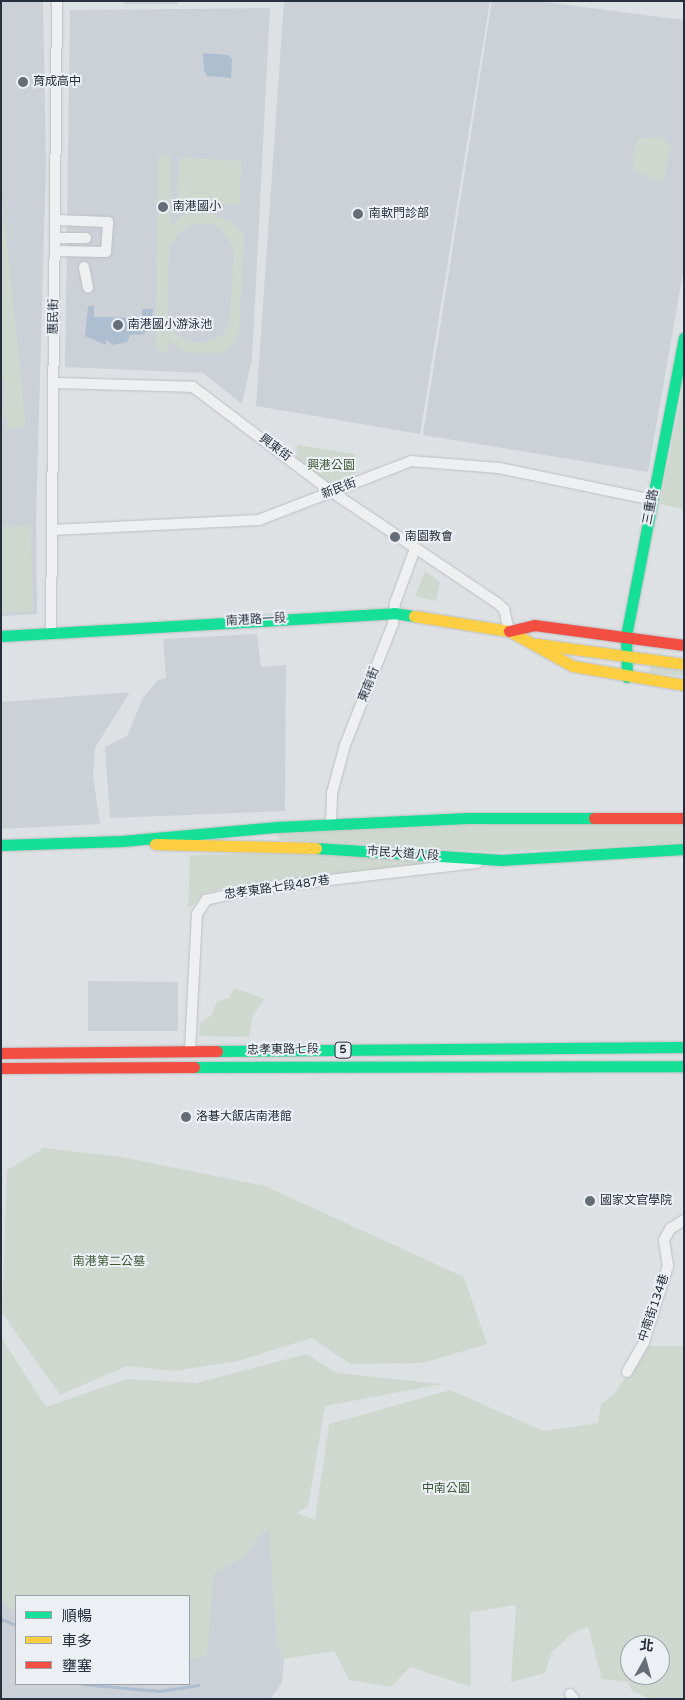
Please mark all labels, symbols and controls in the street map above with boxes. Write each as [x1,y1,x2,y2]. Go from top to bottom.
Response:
place label: 育成高中 [33,75,81,89]
marker: 育成高中 [17,76,29,88]
place label: 南港國小 [173,200,221,214]
marker: 南港國小 [157,201,169,213]
marker: 南軟門診部 [351,207,365,221]
place label: 南軟門診部 [369,207,429,221]
street label: 惠民街 [46,299,62,335]
place label: 南港國小游泳池 [128,318,212,332]
marker: 南港國小游泳池 [112,319,124,331]
street label: 興東街 [256,431,294,465]
park label: 興港公園 [307,459,355,473]
street label: 新民街 [320,476,358,502]
street label: 三重路 [640,488,662,526]
place label: 南園教會 [405,530,453,544]
marker: 南園教會 [389,531,401,543]
street label: 南港路一段 [226,611,286,629]
street label: 東南街 [356,666,382,704]
street label: 市民大道八段 [367,844,439,864]
street label: 忠孝東路七段487巷 [223,873,331,903]
street label: 忠孝東路七段 [247,1042,319,1058]
road number: 5 [334,1042,352,1058]
place label: 洛碁大飯店南港館 [196,1110,292,1124]
marker: 洛碁大飯店南港館 [180,1111,192,1123]
place label: 國家文官學院 [600,1194,672,1208]
marker: 國家文官學院 [584,1195,596,1207]
park label: 南港第二公墓 [73,1255,145,1269]
street label: 中南街134巷 [636,1272,672,1344]
park label: 中南公園 [422,1482,470,1496]
legend [15,1595,190,1685]
text: 順暢 [62,1607,92,1625]
text: 車多 [62,1632,92,1650]
north arrow [620,1635,670,1685]
text: 北 [639,1636,655,1655]
text: 壅塞 [62,1657,92,1675]

